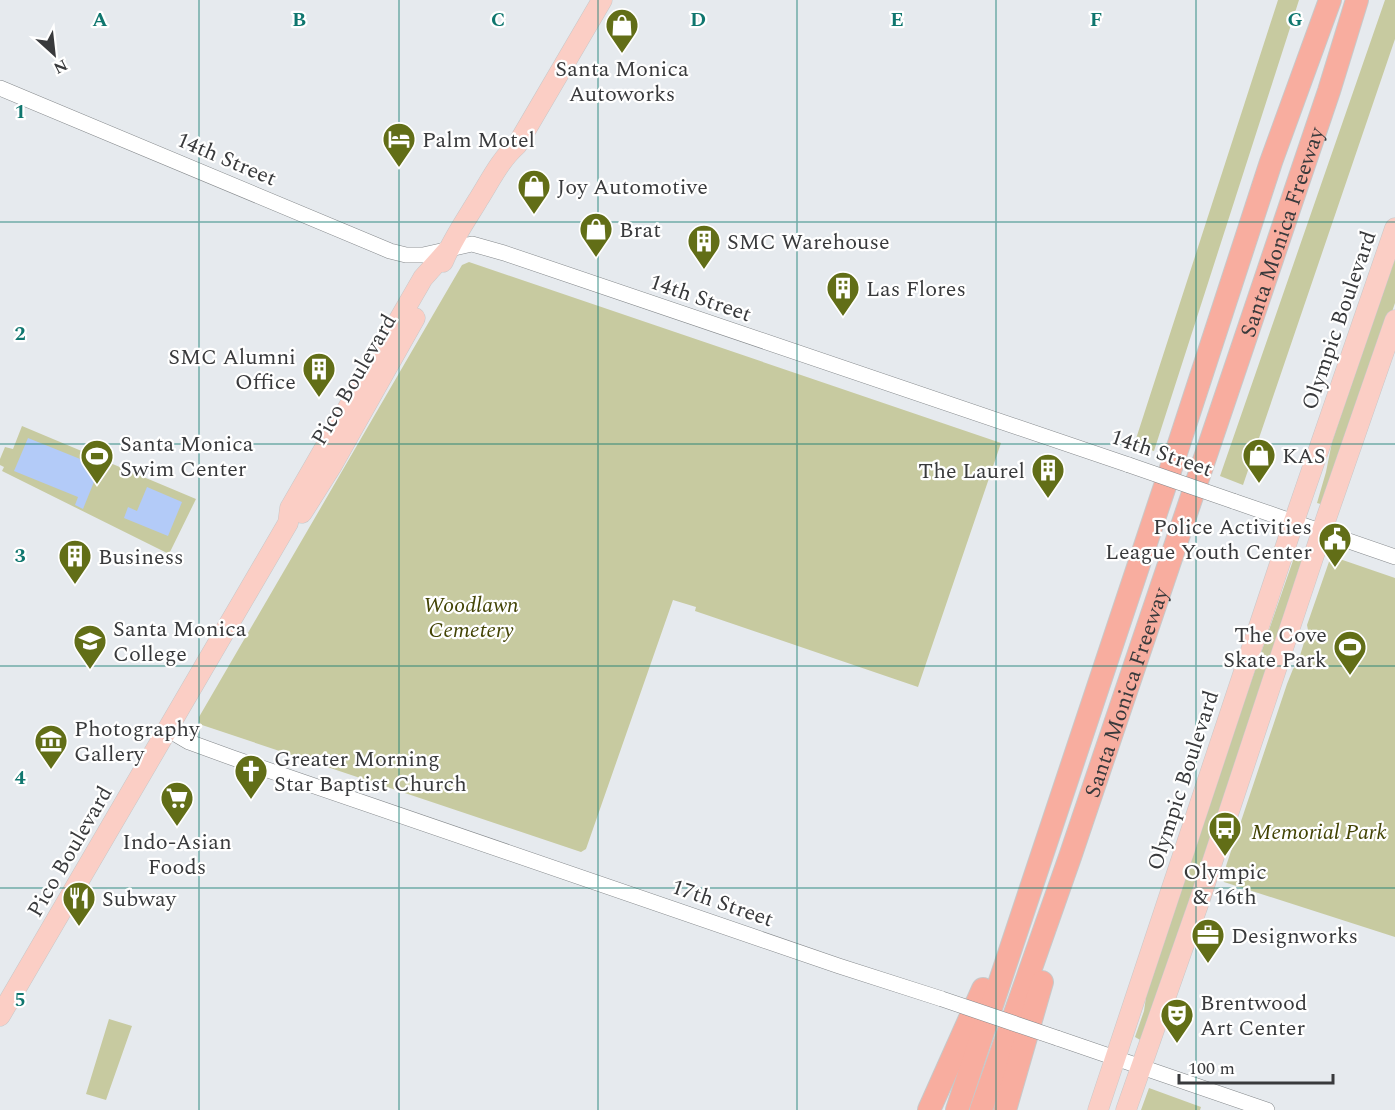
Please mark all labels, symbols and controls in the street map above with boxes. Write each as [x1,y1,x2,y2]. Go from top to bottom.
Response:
text: A [92,5,108,35]
text: B [292,5,306,35]
text: C [491,5,505,35]
text: D [690,5,706,35]
text: E [890,5,904,35]
text: F [1090,5,1102,35]
text: G [1287,5,1303,35]
shop icon: Santa Monica Autoworks [604,7,640,54]
north arrow [24,24,84,84]
text: N [49,53,72,80]
place label: Santa Monica Autoworks [555,53,689,111]
text: 1 [14,97,26,127]
hotel icon: Palm Motel [381,121,417,168]
street label: Santa Monica Freeway [1232,122,1334,342]
street label: 14th Street [171,124,282,195]
place label: Palm Motel [422,124,535,157]
shop icon: Joy Automotive [516,168,552,215]
place label: Joy Automotive [557,171,708,204]
shop icon: Brat [578,211,614,258]
place label: Brat [619,214,661,247]
building icon: SMC Warehouse [686,223,722,270]
place label: SMC Warehouse [727,226,890,259]
street label: Olympic Boulevard [1293,226,1386,415]
street label: 14th Street [645,266,756,331]
building icon: Las Flores [825,270,861,317]
place label: Las Flores [866,273,966,306]
street label: Pico Boulevard [303,308,405,452]
text: 2 [14,319,26,349]
place label: SMC Alumni Office [168,341,296,399]
building icon: SMC Alumni Office [301,351,337,398]
street label: 14th Street [1106,421,1217,486]
place label: Santa Monica Swim Center [120,428,254,486]
shop icon: KAS [1241,437,1277,484]
sports icon: Santa Monica Swim Center [79,438,115,485]
place label: KAS [1282,440,1325,473]
building icon: The Laurel [1030,452,1066,499]
place label: The Laurel [918,455,1025,488]
place label: Police Activities League Youth Center [1105,511,1312,569]
public building icon: Police Activities League Youth Center [1317,521,1353,568]
building icon: Business [57,538,93,585]
text: 3 [14,541,26,571]
place label: Business [98,541,183,574]
street label: Santa Monica Freeway [1076,582,1178,802]
park label: Woodlawn Cemetery [423,589,519,647]
place label: Santa Monica College [113,613,247,671]
place label: The Cove Skate Park [1223,619,1327,677]
school or university icon: Santa Monica College [72,623,108,670]
sports icon: The Cove Skate Park [1332,629,1368,676]
street label: Olympic Boulevard [1139,686,1228,875]
place label: Photography Gallery [74,713,201,771]
museum icon: Photography Gallery [33,723,69,770]
place label: Greater Morning Star Baptist Church [274,743,467,801]
church icon: Greater Morning Star Baptist Church [233,753,269,800]
text: 4 [14,763,26,793]
street label: Pico Boulevard [19,780,121,924]
supermarket icon: Indo-Asian Foods [159,780,195,827]
bus stop icon: Olympic & 16th [1207,810,1243,857]
park label: Memorial Park [1251,816,1387,849]
place label: Indo-Asian Foods [122,826,232,884]
place label: Olympic & 16th [1183,856,1267,914]
street label: 17th Street [667,871,778,936]
restaurant icon: Subway [61,880,97,927]
place label: Subway [102,883,178,916]
office icon: Designworks [1190,917,1226,964]
place label: Designworks [1231,920,1358,953]
text: 5 [14,985,26,1015]
place label: Brentwood Art Center [1200,987,1307,1045]
theatre icon: Brentwood Art Center [1159,997,1195,1044]
scale bar [1179,1047,1334,1085]
text: 100 m [1188,1055,1235,1082]

